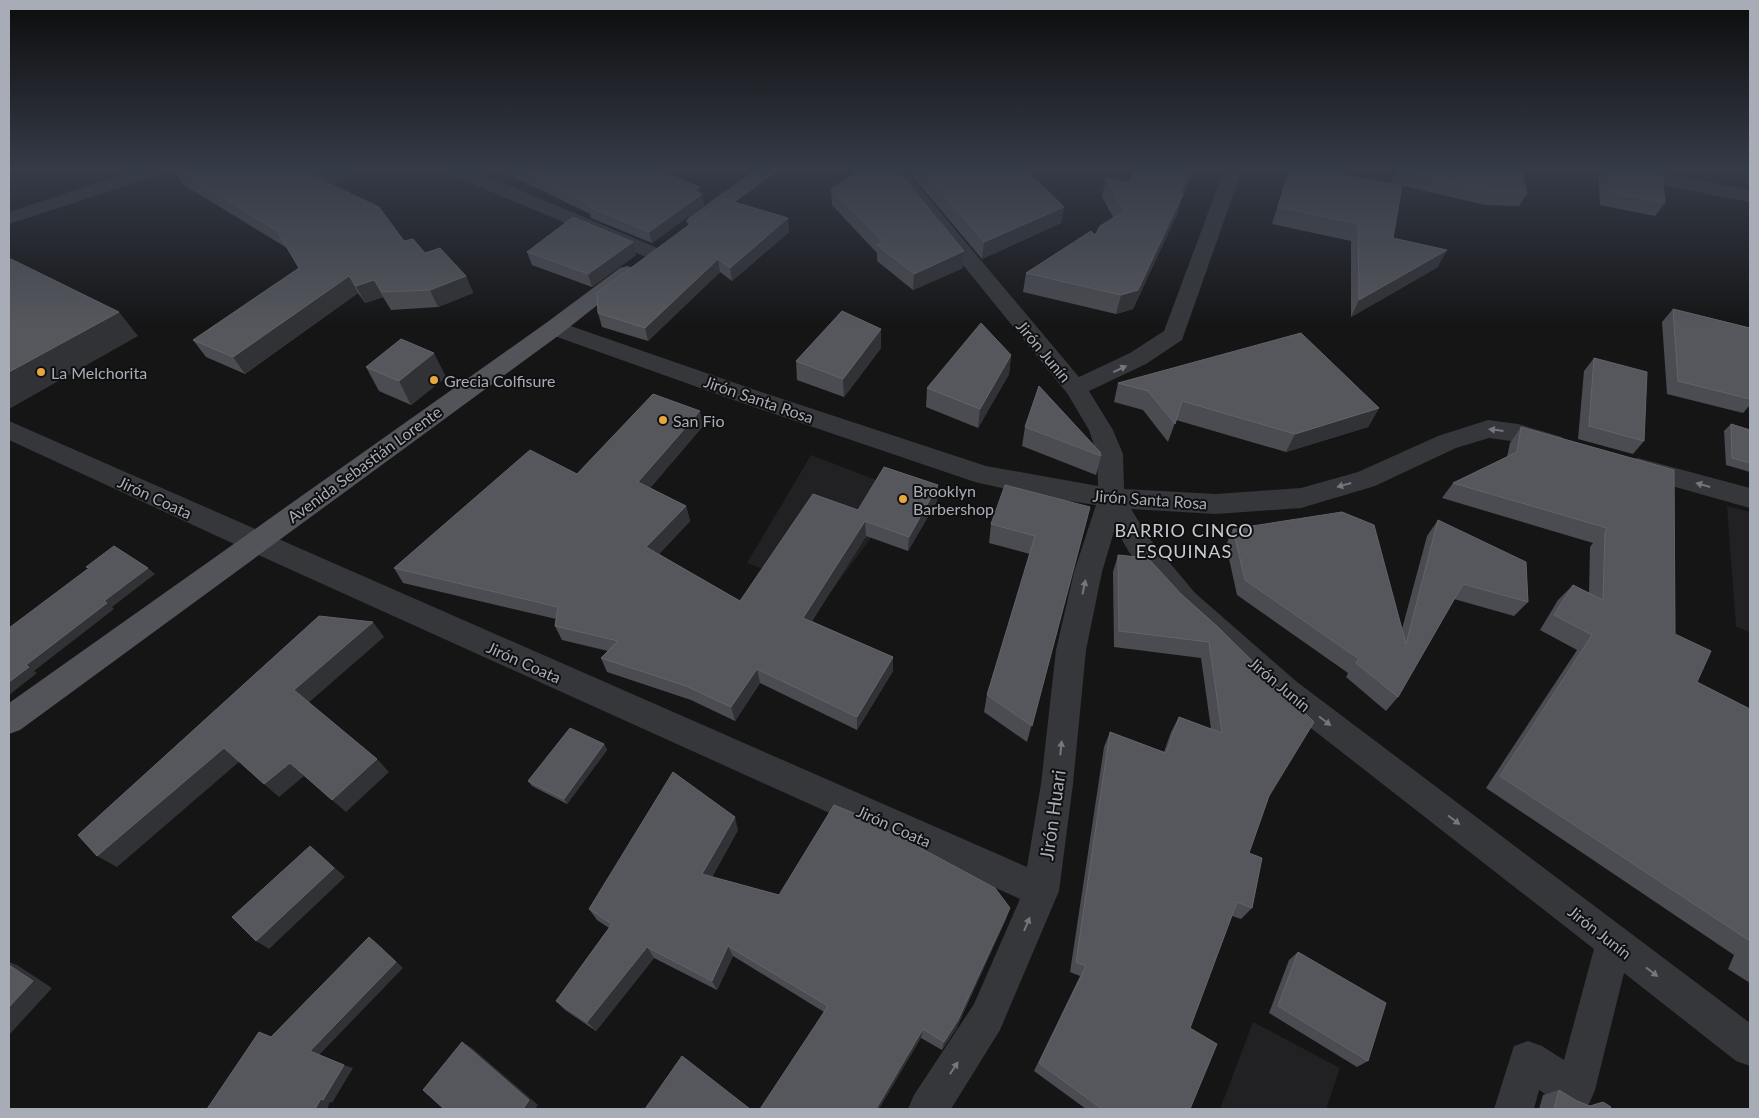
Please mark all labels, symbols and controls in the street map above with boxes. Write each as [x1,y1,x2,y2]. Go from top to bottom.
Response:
street label: Jirón Junín [1013,316,1075,386]
place label: La Melchorita [51,363,147,382]
one-way arrow [1113,365,1127,373]
marker: La Melchorita [35,366,47,378]
place label: Grecia Colfisure [444,371,555,390]
street label: Jirón Santa Rosa [702,371,816,427]
marker: Grecia Colfisure [428,374,440,386]
street label: Avenida Sebastián Lorente [283,402,445,526]
place label: San Fio [673,411,724,430]
marker: San Fio [657,414,669,426]
one-way arrow [1487,426,1503,434]
street label: Jirón Coata [115,472,195,522]
place label: Brooklyn Barbershop [913,481,994,518]
one-way arrow [1696,481,1711,489]
one-way arrow [1337,482,1352,490]
street label: Jirón Santa Rosa [1092,486,1208,512]
marker: Brooklyn Barbershop [897,493,909,505]
district label: BARRIO CINCO ESQUINAS [1114,519,1254,562]
one-way arrow [1081,579,1089,595]
street label: Jirón Coata [484,637,564,687]
street label: Jirón Junín [1245,653,1315,715]
one-way arrow [1318,715,1331,726]
one-way arrow [1057,740,1065,756]
street label: Jirón Huari [1034,768,1070,862]
street label: Jirón Coata [854,801,934,851]
one-way arrow [1447,814,1460,825]
street label: Jirón Junín [1565,902,1635,962]
one-way arrow [1024,917,1032,931]
one-way arrow [1645,967,1659,977]
one-way arrow [950,1062,959,1075]

